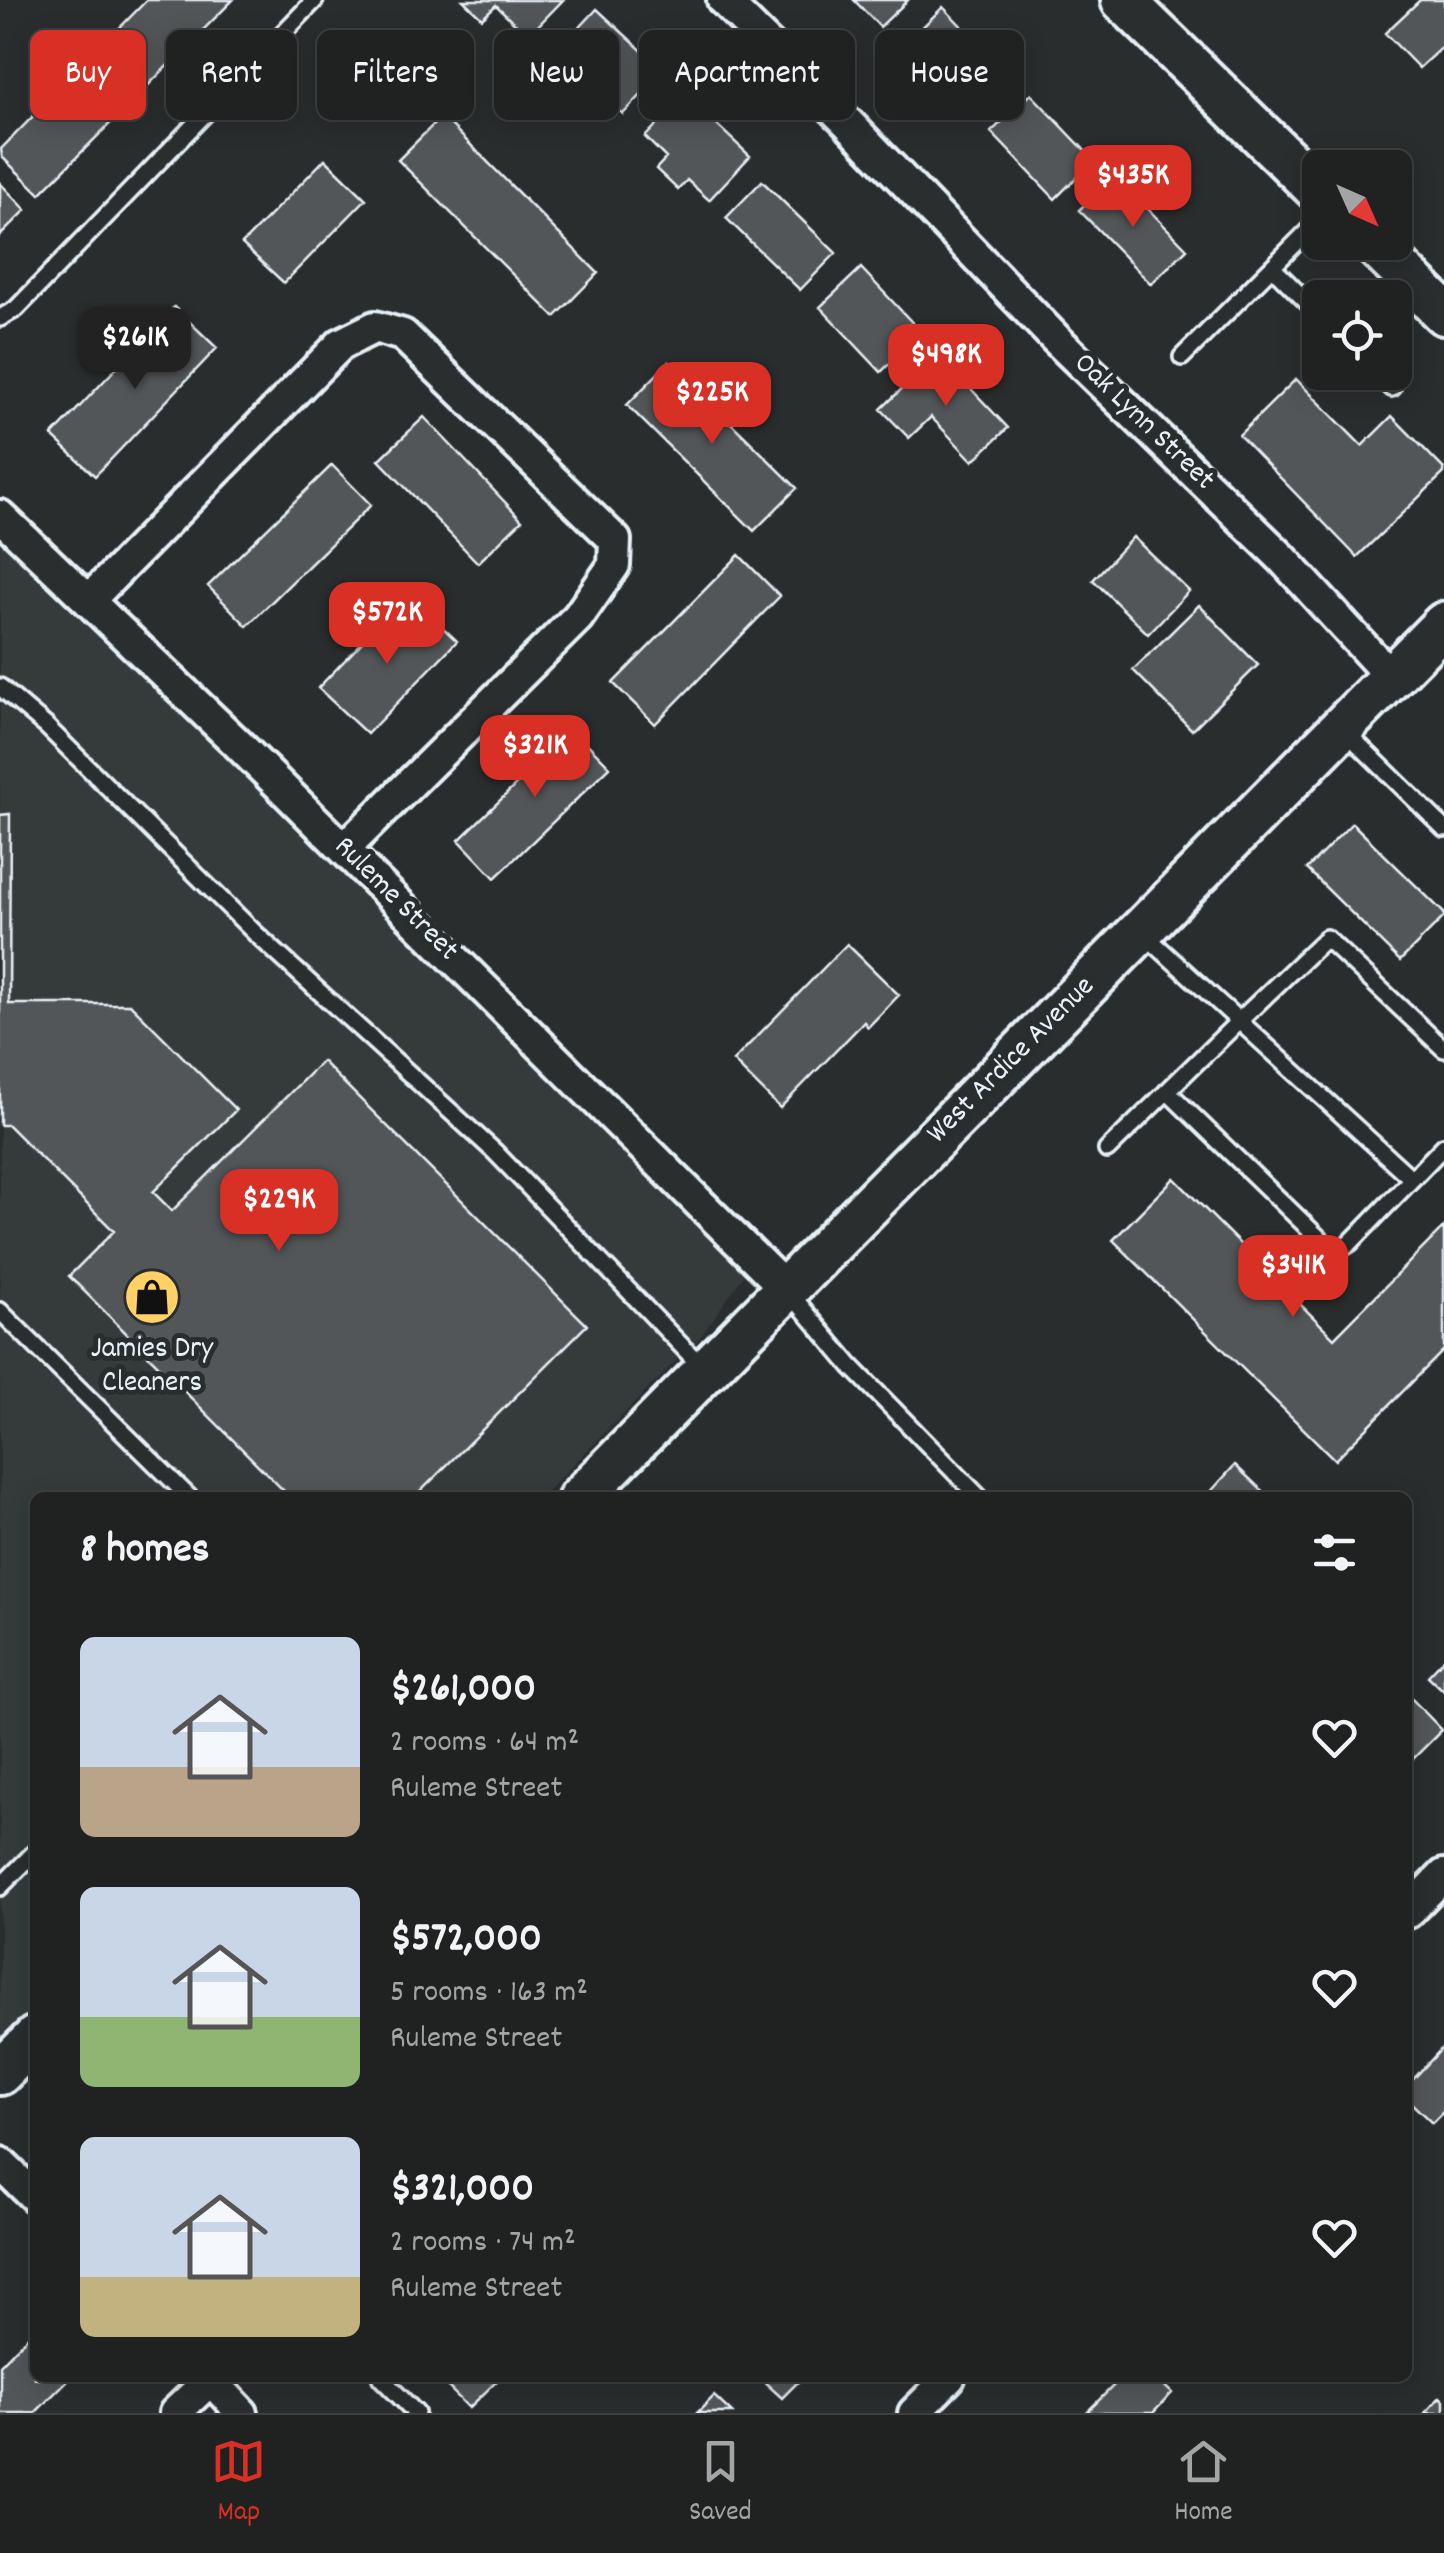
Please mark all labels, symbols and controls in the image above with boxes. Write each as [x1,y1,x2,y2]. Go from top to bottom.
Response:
chip: Buy [30,30,146,120]
chip: Rent [166,30,297,120]
chip: Filters [317,30,474,120]
chip: New [494,30,619,120]
chip: Apartment [639,30,855,120]
chip: House [875,30,1024,120]
pin: $435K [1063,145,1203,230]
north arrow [1302,150,1412,260]
map controls [1302,150,1412,390]
text: $435K [1096,154,1170,200]
button: locate [1302,280,1412,390]
pin: $261K [65,307,205,392]
text: $261K [101,316,169,362]
pin: $498K [876,324,1016,409]
text: $498K [910,333,982,379]
street label: Oak Lynn Street [1062,344,1224,502]
pin: $225K [642,362,782,447]
text: $225K [675,371,749,417]
pin: $572K [317,582,457,667]
text: $572K [351,591,423,637]
pin: $321K [465,715,605,800]
text: $321K [502,724,568,770]
street label: Ruleme Street [323,828,467,972]
street label: West Ardice Avenue [918,967,1106,1155]
pin: $229K [209,1169,349,1254]
text: $229K [242,1178,316,1224]
pin: $341K [1223,1235,1363,1320]
text: $341K [1260,1244,1326,1290]
shop icon: Jamies Dry Cleaners [122,1267,182,1327]
place label: Jamies Dry Cleaners [91,1329,214,1406]
text: 8 homes [80,1522,209,1582]
icon: filters [1307,1525,1362,1580]
text: $261,000 [390,1661,536,1721]
icon: home [160,1677,280,1797]
icon: heart [1307,1710,1362,1765]
text: 2 rooms · 64 m² [390,1721,579,1767]
text: Ruleme Street [390,1767,562,1813]
text: $572,000 [390,1911,542,1971]
icon: home [160,1927,280,2047]
icon: heart [1307,1960,1362,2015]
text: 5 rooms · 163 m² [390,1971,588,2017]
text: Ruleme Street [390,2017,562,2063]
text: $321,000 [390,2161,534,2221]
icon: home [160,2177,280,2297]
icon: heart [1307,2210,1362,2265]
text: 2 rooms · 74 m² [390,2221,576,2267]
text: Ruleme Street [390,2267,562,2313]
tab: Map [211,2434,266,2534]
tab: Saved [689,2434,752,2534]
tab: Home [1174,2434,1233,2534]

